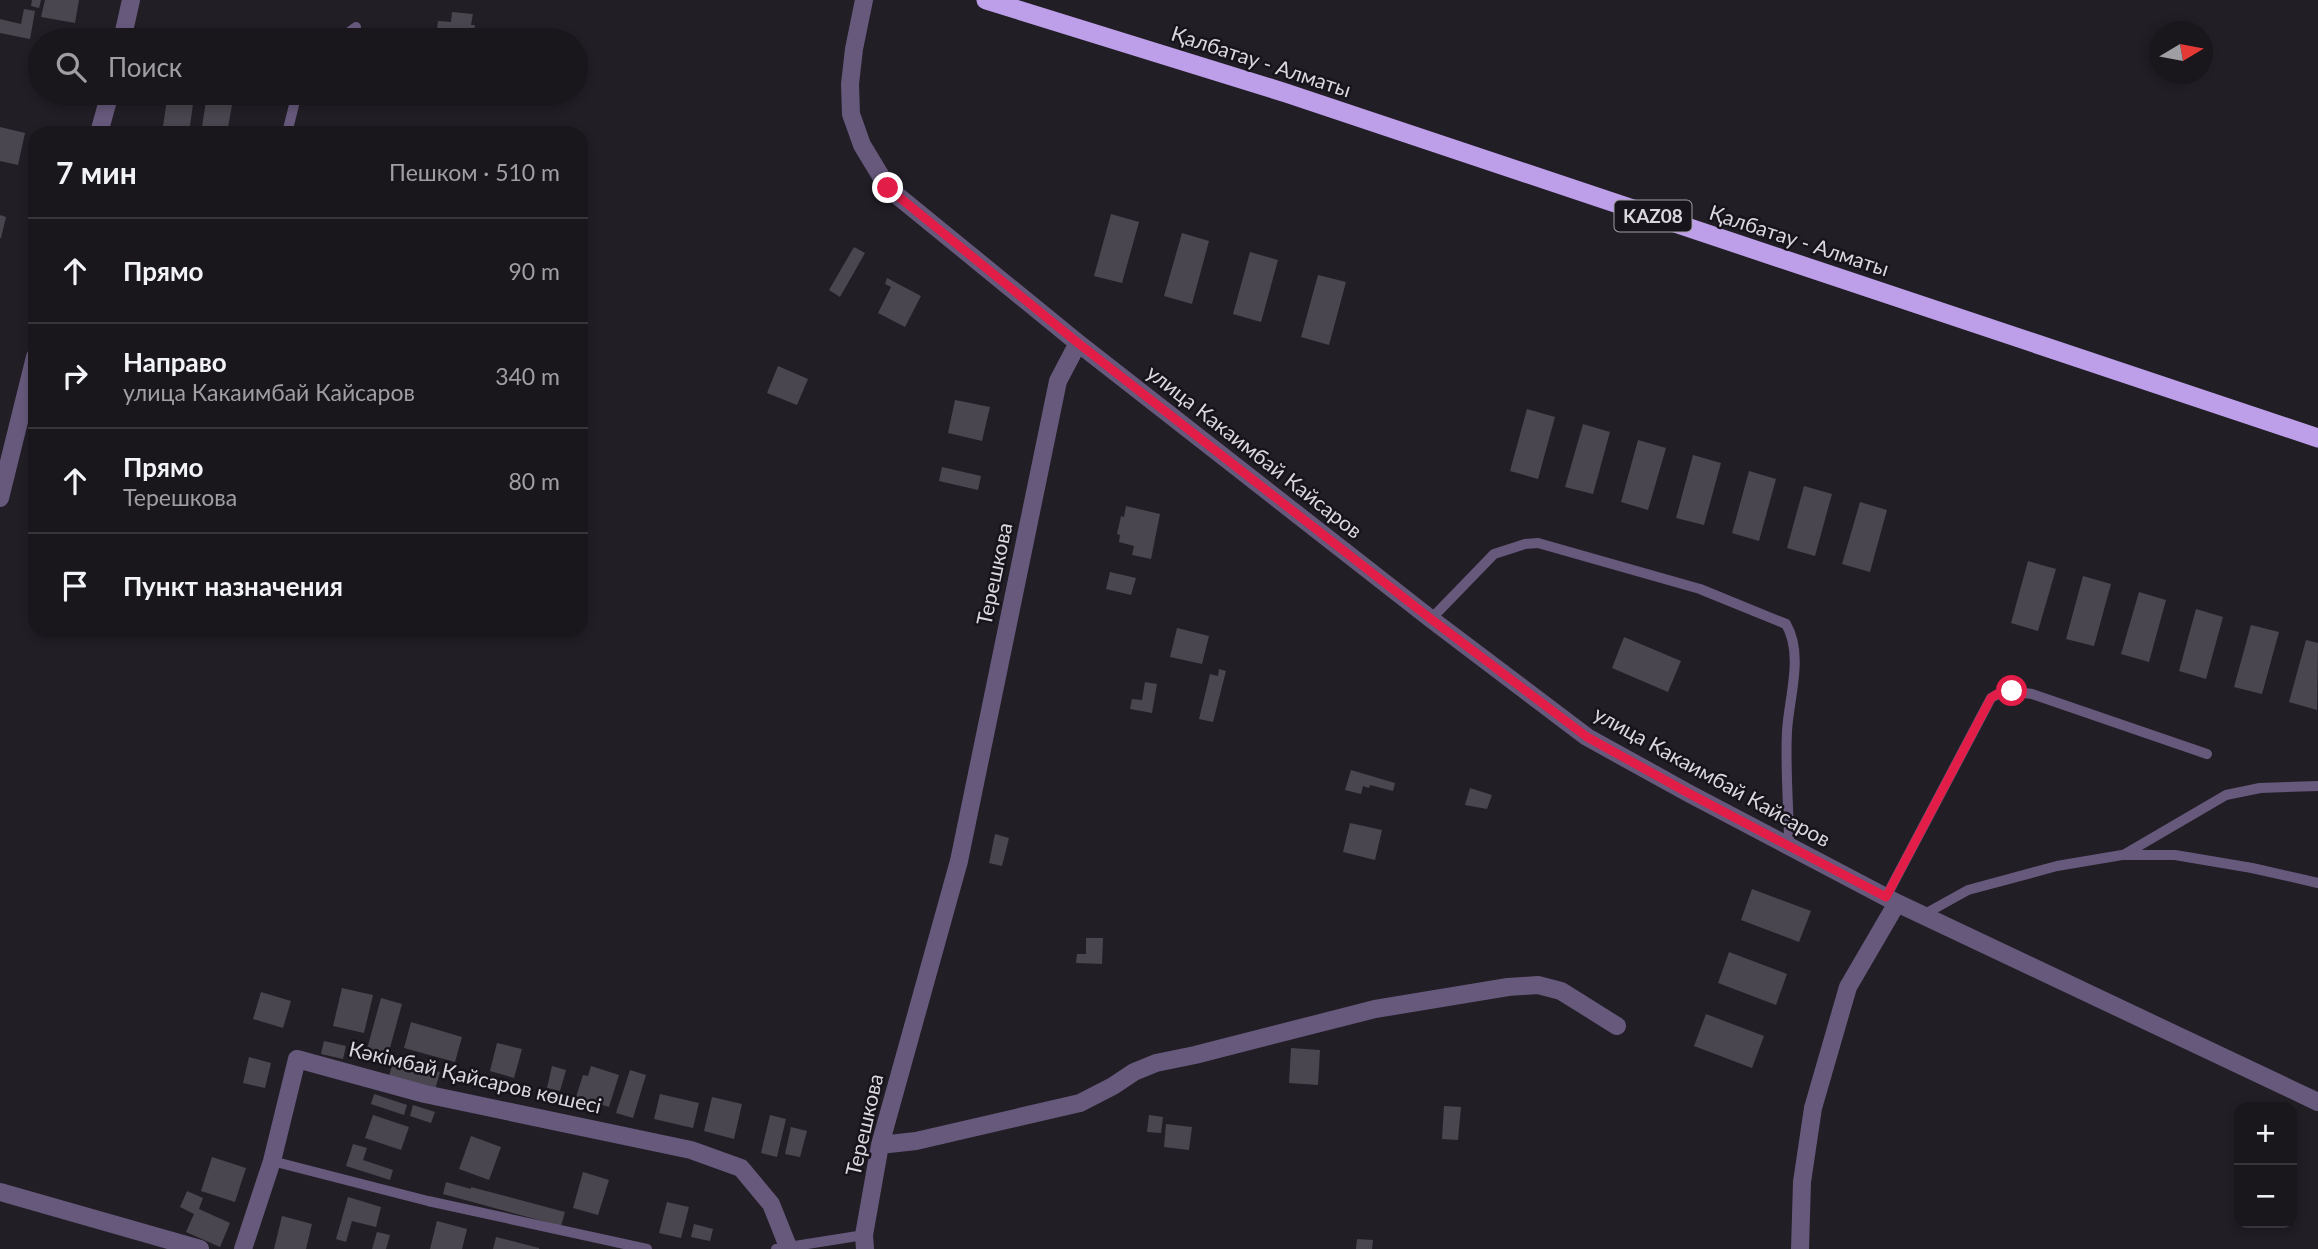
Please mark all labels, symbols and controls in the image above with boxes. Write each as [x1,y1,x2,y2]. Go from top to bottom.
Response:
street label: Қалбатау - Алматы [1168,20,1354,101]
north arrow [2150,21,2213,84]
search box [28,28,588,105]
icon: search [52,48,90,86]
text: Поиск [108,51,182,83]
text: 7 мин [56,154,137,190]
text: Пешком · 510 m [389,158,560,186]
route end [872,172,903,203]
street label: Қалбатау - Алматы [1706,199,1892,280]
road number: KAZ08 [1614,200,1692,232]
icon: ahead [56,252,94,290]
text: Прямо [123,255,204,287]
text: 90 m [509,257,560,285]
text: Направо [123,346,227,378]
icon: right [56,357,94,395]
street label: улица Какаимбай Кайсаров [1142,359,1368,543]
text: 340 m [495,362,560,390]
text: улица Какаимбай Кайсаров [123,378,415,406]
text: Прямо [123,451,204,483]
icon: ahead [56,462,94,500]
text: 80 m [509,467,560,495]
text: Терешкова [123,483,237,511]
street label: Терешкова [970,520,1017,627]
icon: arrive [56,567,94,605]
text: Пункт назначения [123,570,343,602]
route start [1996,675,2027,706]
street label: улица Какаимбай Кайсаров [1590,700,1835,851]
street label: Кәкімбай Қайсаров көшесі [347,1035,604,1118]
street label: Терешкова [840,1071,887,1178]
map controls [2234,1102,2297,1228]
button: + [2234,1102,2297,1165]
button: − [2234,1165,2297,1228]

